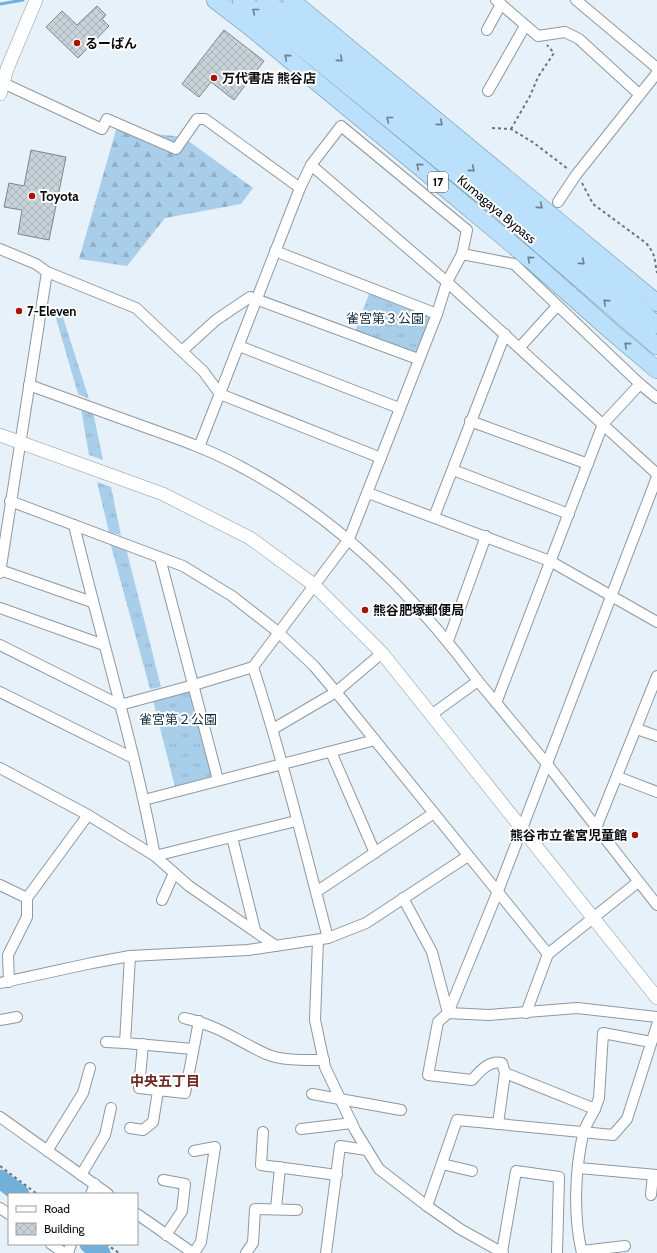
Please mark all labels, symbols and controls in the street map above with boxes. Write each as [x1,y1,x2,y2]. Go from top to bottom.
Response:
one-way arrow [253,9,260,16]
place label: るーぱん [85,35,137,51]
marker: るーぱん [72,38,82,48]
one-way arrow [284,54,291,61]
one-way arrow [335,54,343,61]
place label: 万代書店 熊谷店 [222,70,316,86]
marker: 万代書店 熊谷店 [209,73,219,83]
one-way arrow [387,117,394,124]
one-way arrow [435,118,442,125]
one-way arrow [417,164,424,171]
one-way arrow [467,165,474,172]
street label: Kumagaya Bypass [454,171,540,247]
road number: 17 [428,172,448,192]
place label: Toyota [40,188,79,204]
marker: Toyota [27,191,37,201]
one-way arrow [535,201,542,208]
one-way arrow [527,256,534,263]
one-way arrow [577,258,584,265]
one-way arrow [603,300,611,307]
place label: 7-Eleven [27,303,76,319]
marker: 7-Eleven [14,306,24,316]
park label: 雀宮第３公園 [346,310,424,326]
one-way arrow [624,342,632,349]
place label: 熊谷肥塚郵便局 [373,602,464,618]
marker: 熊谷肥塚郵便局 [360,605,370,615]
park label: 雀宮第２公園 [139,711,217,727]
place label: 熊谷市立雀宮児童館 [510,827,627,843]
marker: 熊谷市立雀宮児童館 [630,830,640,840]
district label: 中央五丁目 [130,1072,200,1090]
legend [8,1193,138,1245]
text: Road [44,1201,70,1216]
text: Building [44,1221,86,1236]

